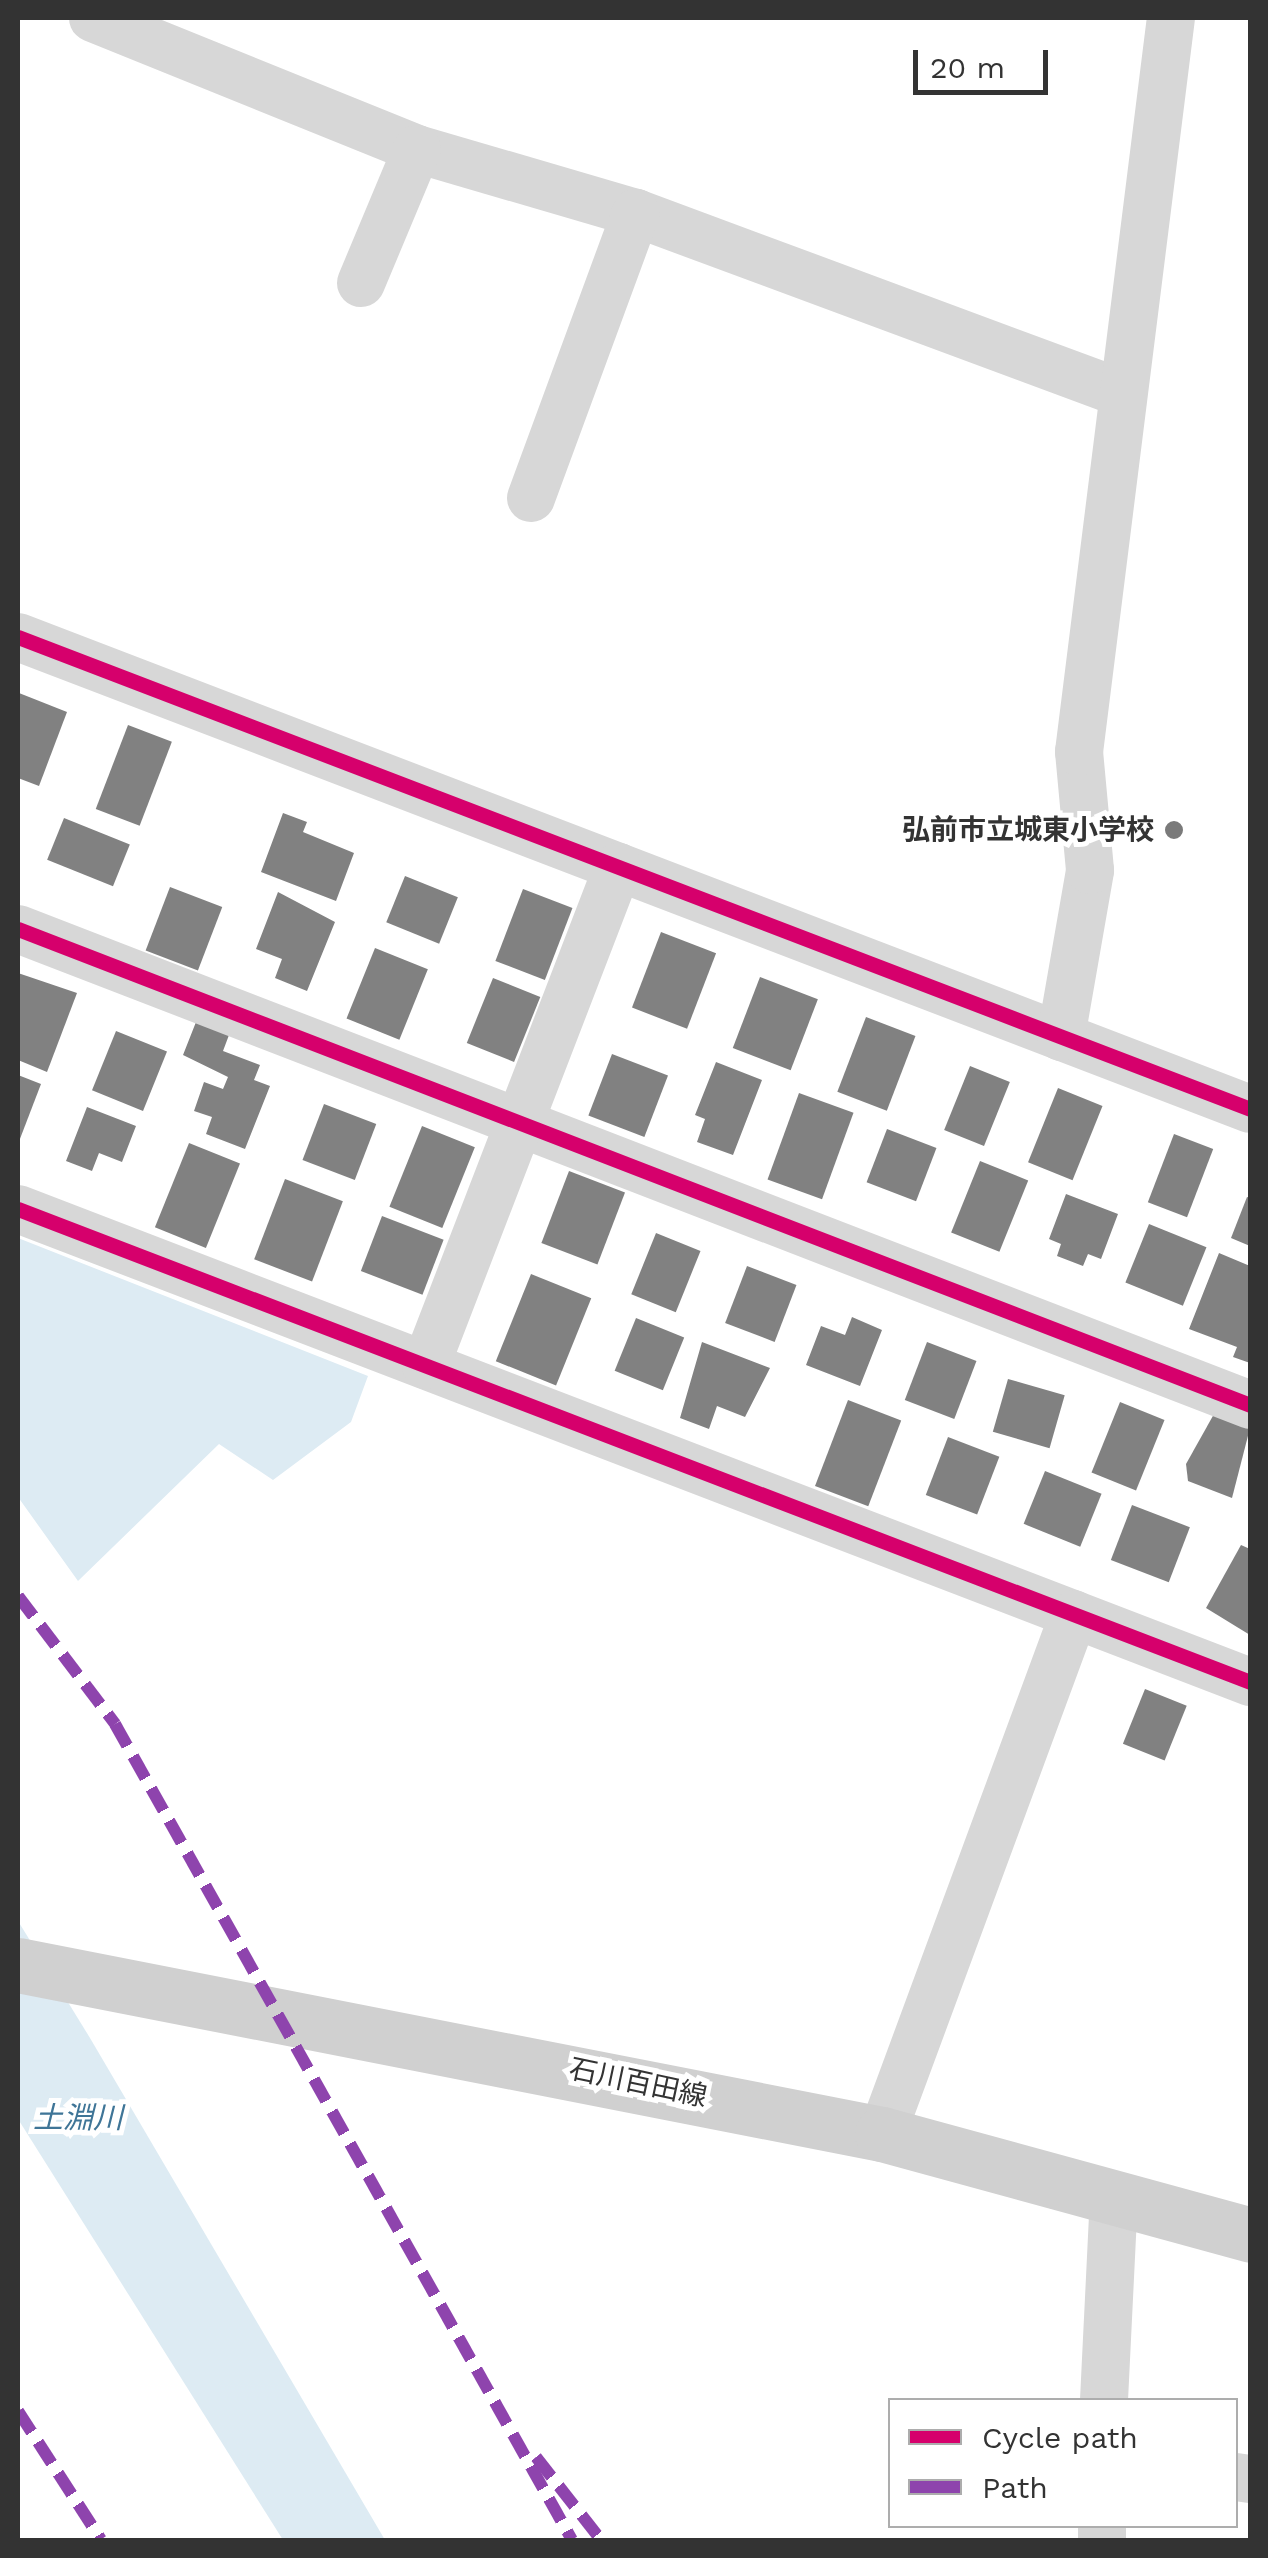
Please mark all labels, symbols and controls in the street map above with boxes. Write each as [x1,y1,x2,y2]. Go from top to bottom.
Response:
scale bar [918,30,1053,92]
text: 20 m [930,50,1005,85]
place label: 弘前市立城東小学校 [902,813,1154,847]
marker: 弘前市立城東小学校 [1163,819,1185,841]
street label: 石川百田線 [566,2052,710,2114]
water label: 土淵川 [33,2100,123,2136]
legend [888,2398,1238,2528]
text: Cycle path [982,2420,1138,2455]
text: Path [982,2470,1048,2505]

